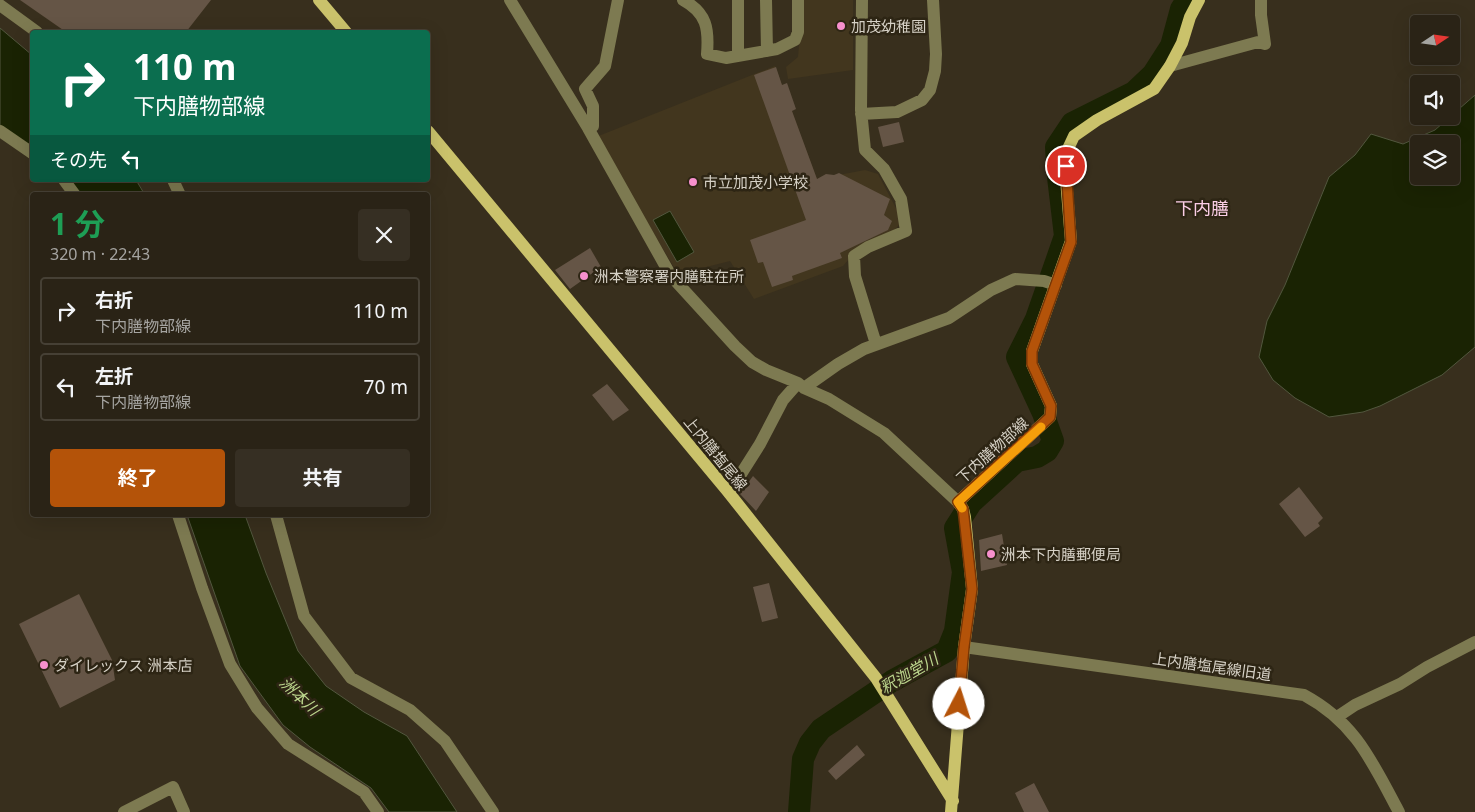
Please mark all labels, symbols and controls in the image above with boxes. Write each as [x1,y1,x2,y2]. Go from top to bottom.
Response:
north arrow [1410,15,1460,65]
map controls [1410,15,1460,185]
place label: 加茂幼稚園 [851,16,926,36]
marker: 加茂幼稚園 [835,20,847,32]
text: 110 m [133,43,236,90]
icon: right [50,50,115,115]
button: sound [1410,75,1460,125]
text: 下内膳物部線 [133,90,265,120]
button: layers [1410,135,1460,185]
icon: left [117,145,145,173]
pin [1045,145,1087,187]
text: その先 [50,147,107,173]
icon: arrive [1052,152,1080,180]
place label: 市立加茂小学校 [703,172,808,192]
marker: 市立加茂小学校 [687,176,699,188]
district label: 下内膳 [1175,196,1229,220]
text: 1 分 [50,203,105,244]
button: close [358,209,410,261]
text: 320 m · 22:43 [50,243,150,265]
place label: 洲本警察署内膳駐在所 [594,266,744,286]
marker: 洲本警察署内膳駐在所 [578,270,590,282]
text: 右折 [95,287,133,313]
icon: right [52,297,80,325]
text: 110 m [353,298,408,324]
text: 下内膳物部線 [95,315,191,337]
text: 左折 [95,363,133,389]
icon: left [52,373,80,401]
text: 70 m [364,374,408,400]
text: 下内膳物部線 [95,391,191,413]
street label: 上内膳塩尾線 [680,412,752,494]
street label: 下内膳物部線 [952,412,1032,488]
button: 終了 [50,449,225,507]
button: 共有 [235,449,410,507]
place label: 洲本下内膳郵便局 [1001,544,1121,564]
marker: 洲本下内膳郵便局 [985,548,997,560]
water label: 釈迦堂川 [876,646,944,699]
street label: 上内膳塩尾線旧道 [1151,648,1273,684]
place label: ダイレックス 洲本店 [54,655,192,675]
marker: ダイレックス 洲本店 [38,659,50,671]
water label: 洲本川 [275,671,326,722]
position arrow [932,677,984,729]

